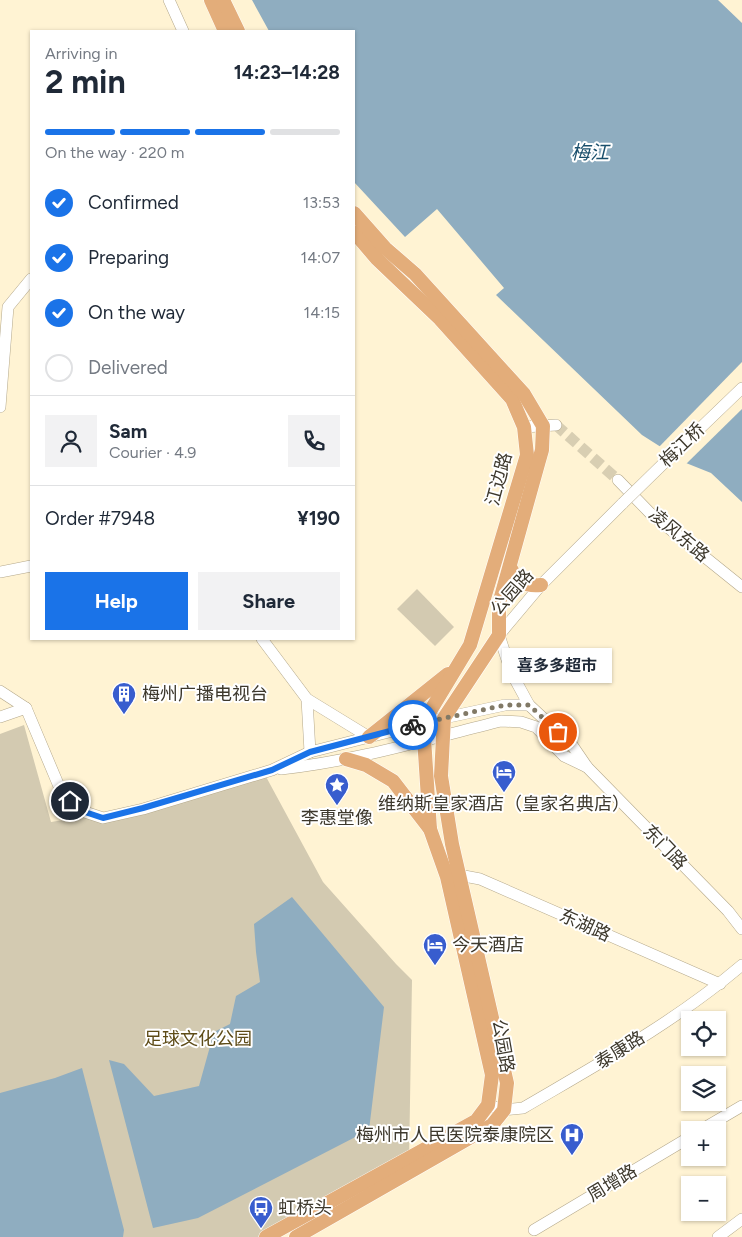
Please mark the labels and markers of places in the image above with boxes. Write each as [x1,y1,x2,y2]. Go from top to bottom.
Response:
callout: 喜多多超市 [503,647,613,682]
building icon: 梅州广播电视台 [111,681,137,715]
place label: 梅州广播电视台 [142,683,268,705]
pin [537,711,579,753]
hotel icon: 维纳斯皇家酒店（皇家名典店） [491,759,517,793]
place icon: 李惠堂像 [324,772,350,806]
pin [49,780,91,822]
place label: 维纳斯皇家酒店（皇家名典店） [378,793,630,815]
place label: 李惠堂像 [301,807,373,829]
hotel icon: 今天酒店 [422,932,448,966]
place label: 今天酒店 [452,934,524,956]
hospital icon: 梅州市人民医院泰康院区 [559,1122,585,1156]
place label: 梅州市人民医院泰康院区 [356,1124,554,1146]
bus stop icon: 虹桥头 [248,1195,274,1229]
place label: 虹桥头 [278,1197,332,1219]

